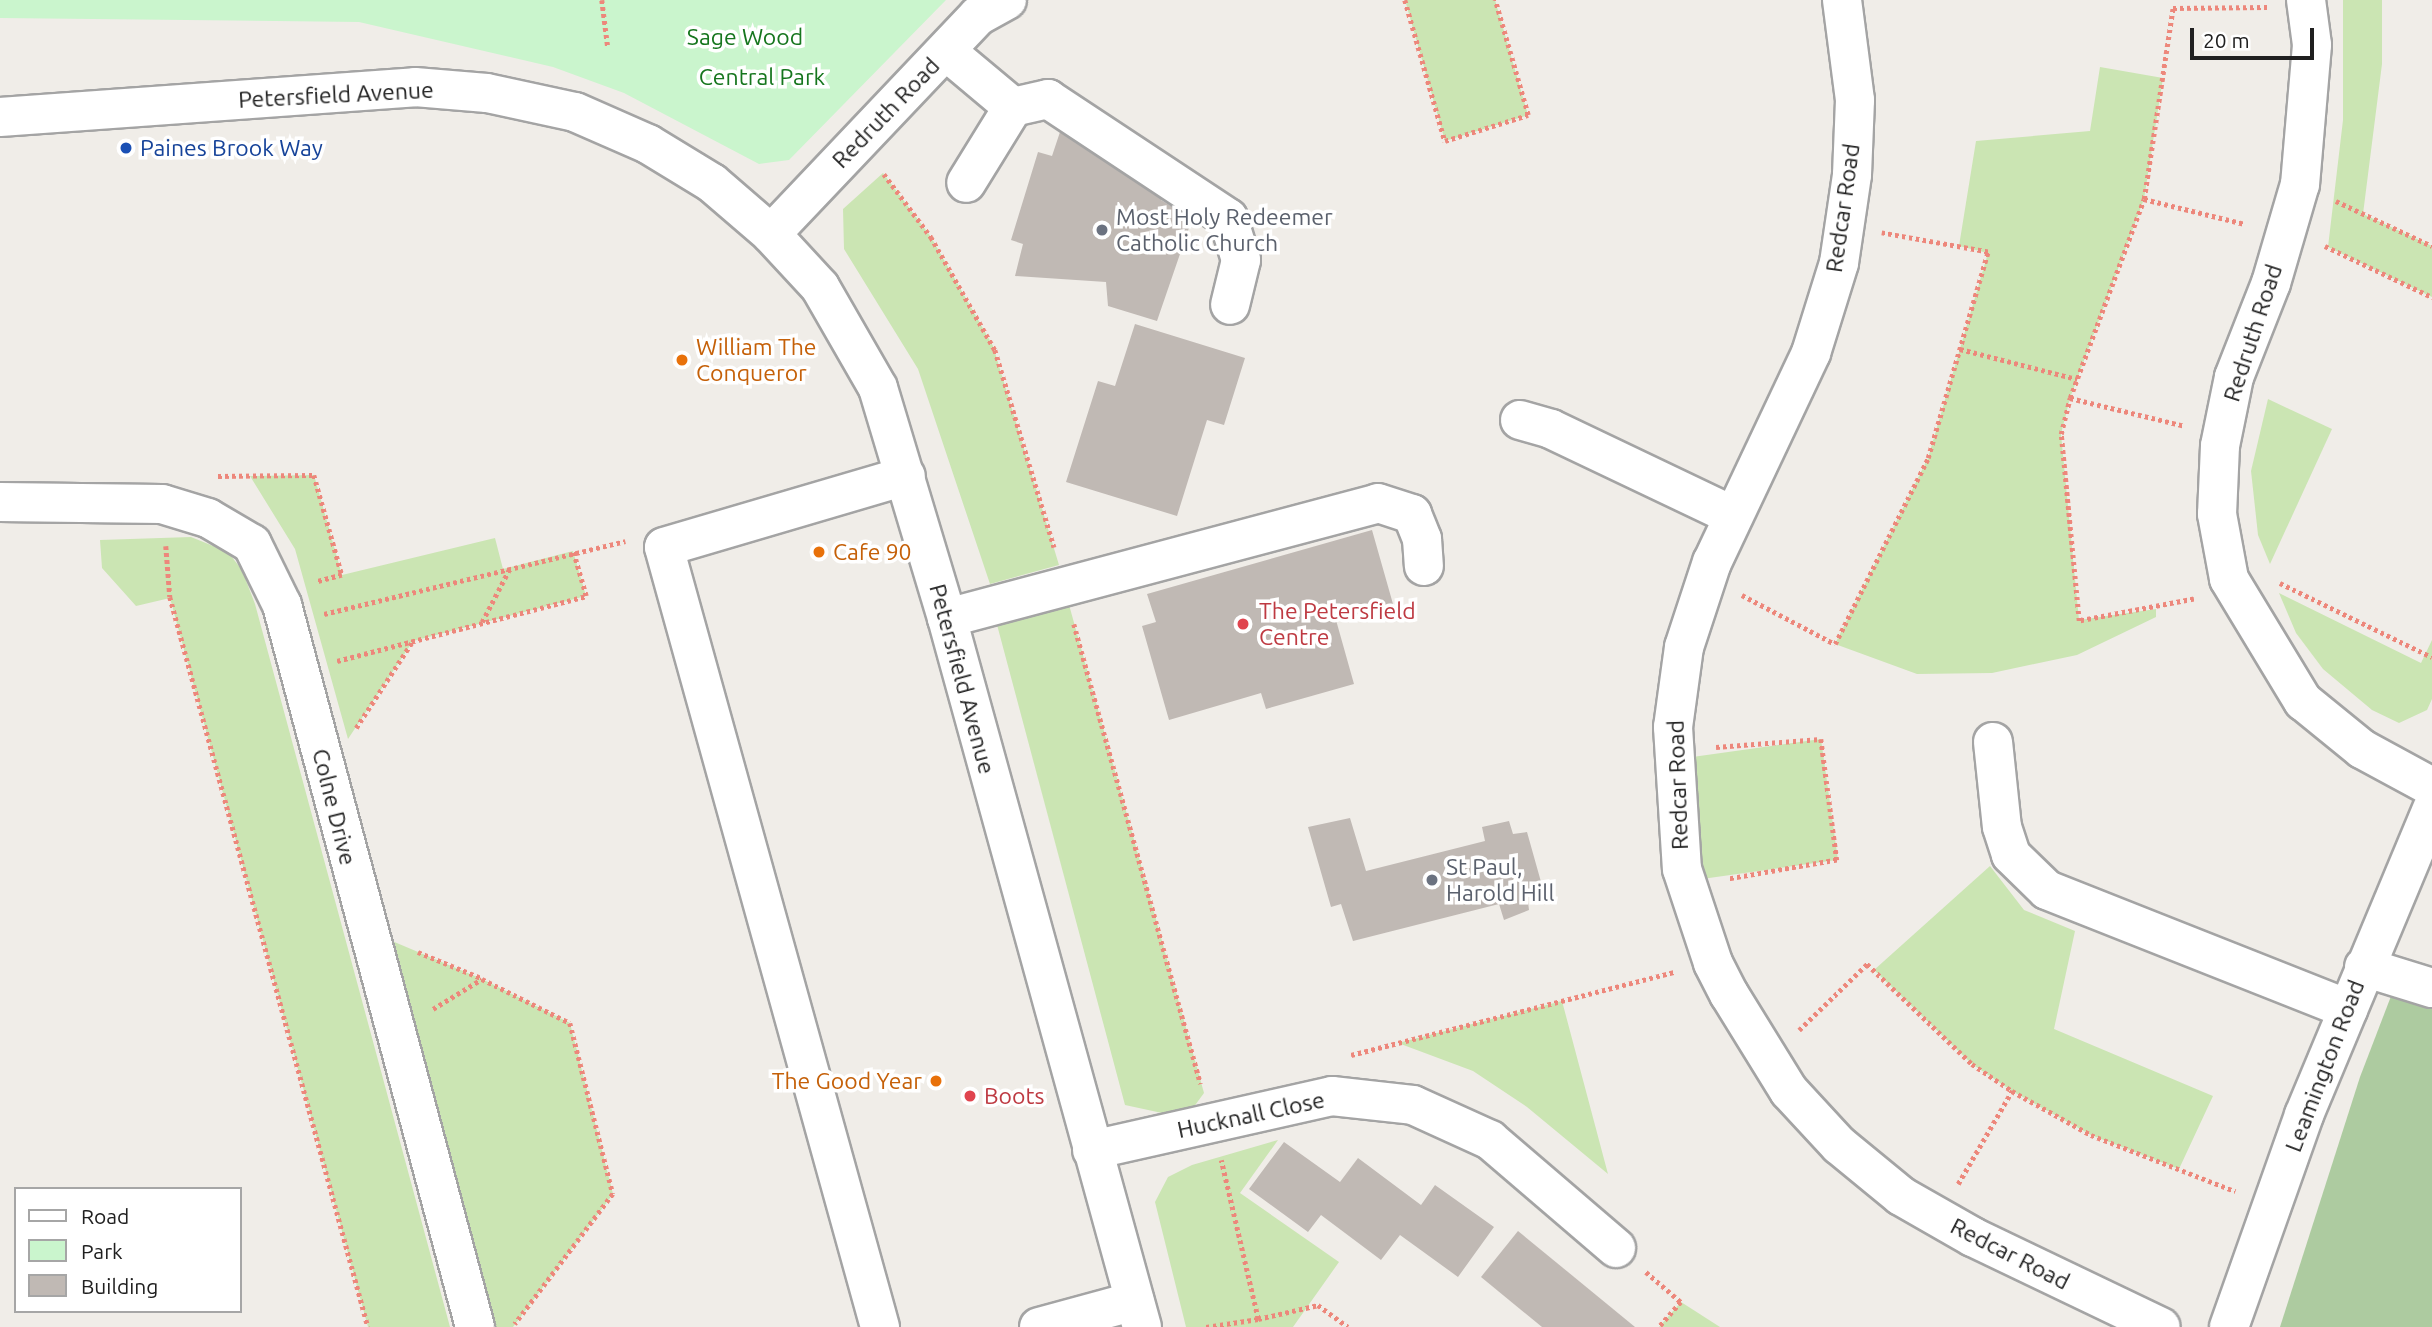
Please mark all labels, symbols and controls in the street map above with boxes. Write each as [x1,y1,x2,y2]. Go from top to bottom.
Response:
scale bar [2194,14,2318,58]
park label: Sage Wood [687,23,803,51]
text: 20 m [2203,28,2250,52]
street label: Redruth Road [826,52,946,174]
park label: Central Park [699,63,825,91]
street label: Petersfield Avenue [238,76,434,114]
place label: Paines Brook Way [140,134,323,162]
marker: Paines Brook Way [118,140,134,156]
street label: Redcar Road [1820,142,1866,274]
place label: Most Holy Redeemer Catholic Church [1116,203,1333,257]
marker: Most Holy Redeemer Catholic Church [1094,222,1110,238]
street label: Redruth Road [2218,261,2288,405]
place label: William The Conqueror [696,333,817,387]
marker: William The Conqueror [674,352,690,368]
place label: Cafe 90 [833,538,912,566]
marker: Cafe 90 [811,544,827,560]
street label: Petersfield Avenue [923,581,1001,777]
place label: The Petersfield Centre [1259,597,1416,651]
marker: The Petersfield Centre [1233,614,1253,634]
street label: Redcar Road [1662,720,1694,850]
street label: Colne Drive [306,746,362,868]
place label: St Paul, Harold Hill [1446,853,1554,907]
marker: St Paul, Harold Hill [1424,872,1440,888]
street label: Leamington Road [2280,976,2370,1156]
place label: The Good Year [772,1067,922,1095]
marker: The Good Year [928,1073,944,1089]
place label: Boots [984,1082,1045,1110]
street label: Hucknall Close [1175,1086,1327,1144]
marker: Boots [962,1088,978,1104]
legend [14,1187,242,1313]
text: Road [81,1204,129,1228]
street label: Redcar Road [1946,1212,2074,1296]
text: Park [81,1239,123,1263]
text: Building [81,1274,158,1298]

